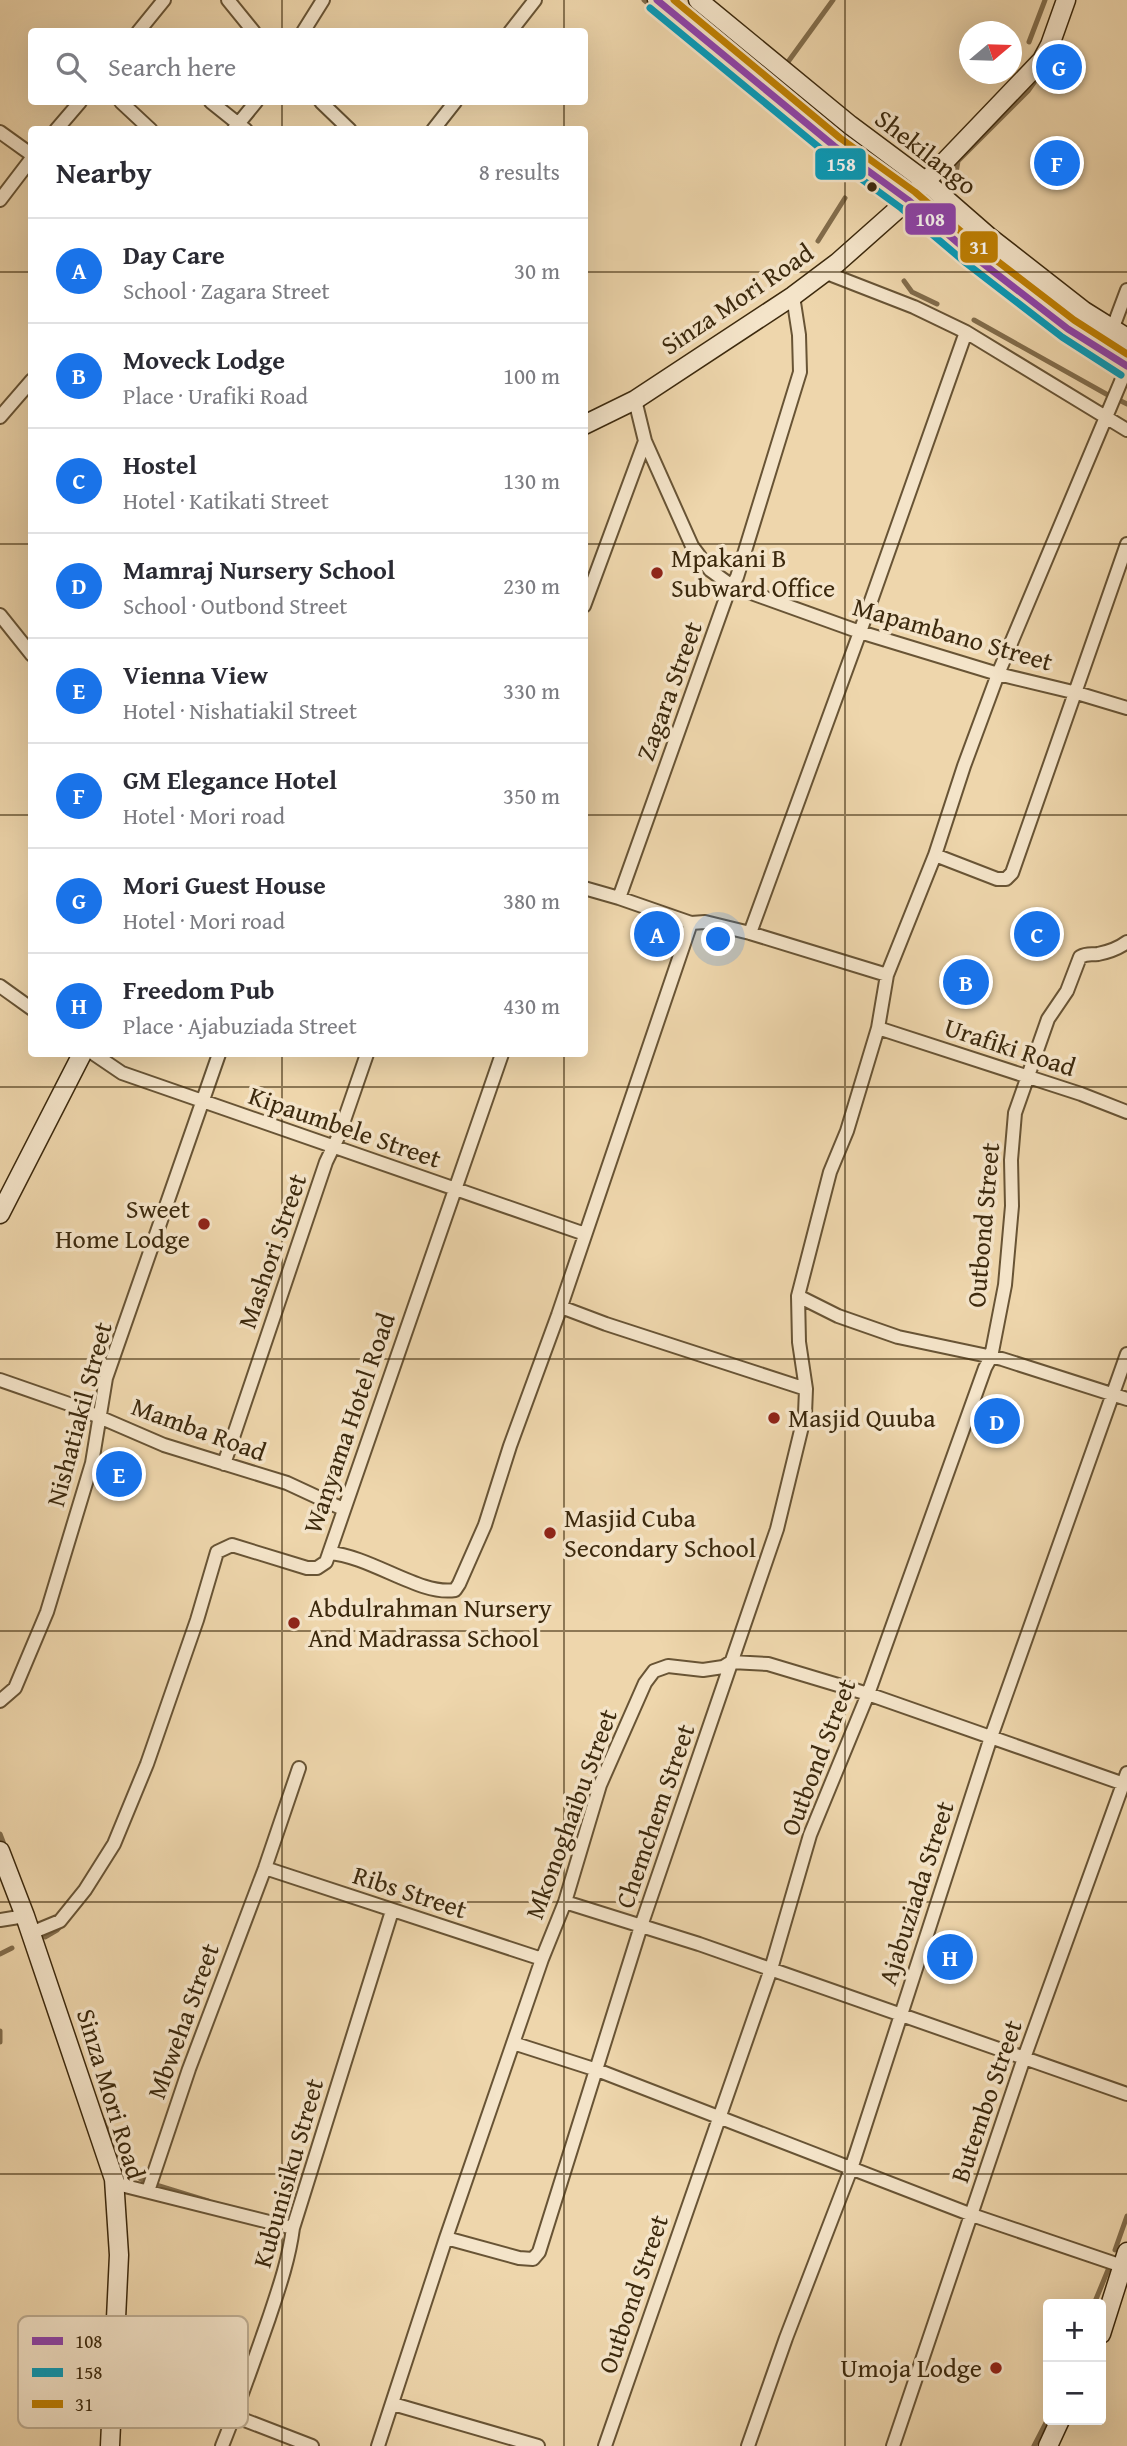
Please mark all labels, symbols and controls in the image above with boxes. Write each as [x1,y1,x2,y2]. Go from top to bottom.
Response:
north arrow [959,21,1022,84]
search box [28,28,588,105]
pin: G [1036,41,1082,93]
text: Search here [108,47,236,86]
icon: search [52,48,90,86]
street label: Shekilango [867,99,986,204]
pin: F [1034,137,1080,189]
line badge: 158 [814,147,867,181]
text: Nearby [56,150,152,194]
text: 158 [826,150,856,178]
text: 8 results [479,155,560,188]
unlabelled marker [865,180,879,194]
line badge: 108 [904,202,957,236]
text: 108 [915,205,945,233]
line badge: 31 [959,230,999,264]
street label: Sinza Mori Road [653,233,821,364]
text: 31 [969,233,989,261]
text: Day Care [123,235,225,274]
text: A [72,254,86,287]
text: 30 m [514,254,560,287]
text: School · Zagara Street [123,274,330,307]
text: Moveck Lodge [123,340,285,379]
text: B [72,359,86,392]
text: 100 m [503,359,560,392]
text: Place · Urafiki Road [123,379,308,412]
text: Hostel [123,445,197,484]
text: C [72,464,86,497]
text: 130 m [503,464,560,497]
text: Hotel · Katikati Street [123,484,329,517]
place label: Mpakani B Subward Office [671,538,835,607]
text: Mamraj Nursery School [123,550,395,589]
marker: Mpakani B Subward Office [649,565,665,581]
text: D [72,569,86,602]
text: 230 m [503,569,560,602]
street label: Mapambano Street [849,586,1058,681]
text: School · Outbond Street [123,589,348,622]
street label: Zagara Street [625,616,712,766]
text: Vienna View [123,655,268,694]
text: E [73,674,85,707]
text: 330 m [503,674,560,707]
text: Hotel · Nishatiakil Street [123,694,357,727]
text: GM Elegance Hotel [123,760,337,799]
text: F [73,779,85,812]
text: 350 m [503,779,560,812]
text: Hotel · Mori road [123,799,285,832]
text: Mori Guest House [123,865,326,904]
text: G [72,884,86,917]
text: 380 m [503,884,560,917]
text: Hotel · Mori road [123,904,285,937]
pin: A [634,908,680,960]
pin: C [1014,908,1060,960]
your location [701,922,735,956]
pin: B [943,956,989,1008]
text: Freedom Pub [123,970,275,1009]
text: H [71,989,87,1022]
text: 430 m [503,989,560,1022]
street label: Urafiki Road [939,1007,1081,1086]
text: Place · Ajabuziada Street [123,1009,357,1042]
street label: Kipaumbele Street [244,1075,447,1178]
street label: Outbond Street [956,1141,1009,1309]
street label: Mashori Street [227,1168,316,1333]
place label: Sweet Home Lodge [55,1189,190,1258]
marker: Sweet Home Lodge [196,1216,212,1232]
street label: Wanyama Hotel Road [292,1307,405,1539]
street label: Nishatiakil Street [35,1317,122,1510]
street label: Mamba Road [126,1386,272,1471]
pin: D [974,1395,1020,1447]
place label: Masjid Quuba [788,1398,936,1437]
marker: Masjid Quuba [766,1410,782,1426]
pin: E [96,1448,142,1500]
place label: Masjid Cuba Secondary School [564,1498,756,1567]
marker: Masjid Cuba Secondary School [542,1525,558,1541]
place label: Abdulrahman Nursery And Madrassa School [308,1588,552,1657]
marker: Abdulrahman Nursery And Madrassa School [286,1615,302,1631]
street label: Outbond Street [770,1672,865,1841]
street label: Mkonoghaibu Street [514,1703,627,1924]
street label: Chemchem Street [605,1718,704,1913]
street label: Ajabuziada Street [867,1796,964,1990]
street label: Ribs Street [348,1855,472,1928]
pin: H [927,1931,973,1983]
street label: Mbweha Street [136,1937,229,2104]
street label: Sinza Mori Road [67,2004,156,2184]
street label: Butembo Street [939,2014,1032,2187]
street label: Kubunisiku Street [242,2074,333,2272]
street label: Outbond Street [587,2209,678,2379]
map controls [1043,2299,1106,2425]
button: + [1043,2299,1106,2362]
legend [18,2316,248,2428]
text: 108 [75,2327,102,2355]
place label: Umoja Lodge [840,2348,982,2387]
text: 158 [75,2358,102,2386]
marker: Umoja Lodge [988,2360,1004,2376]
button: − [1043,2362,1106,2425]
text: 31 [75,2390,93,2418]

